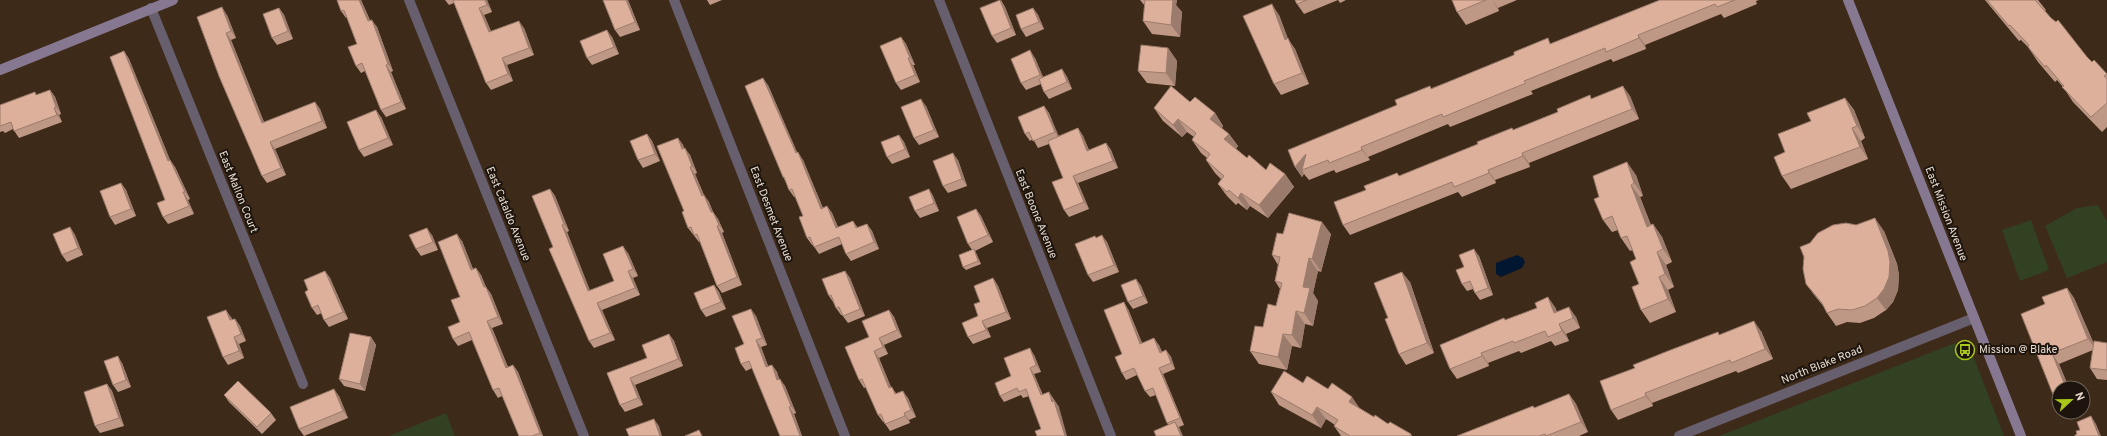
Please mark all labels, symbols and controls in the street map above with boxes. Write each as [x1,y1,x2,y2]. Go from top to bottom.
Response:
street label: East Mallon Court [215,149,261,235]
street label: East Desmet Avenue [746,164,796,264]
street label: East Cataldo Avenue [483,165,533,263]
street label: East Mission Avenue [1922,165,1970,263]
street label: East Boone Avenue [1012,167,1060,261]
bus stop icon: Mission @ Blake [1954,339,1976,361]
street label: North Blake Road [1779,342,1865,388]
place label: Mission @ Blake [1979,343,2057,357]
north arrow [2051,380,2091,420]
text: N [2071,390,2087,403]

